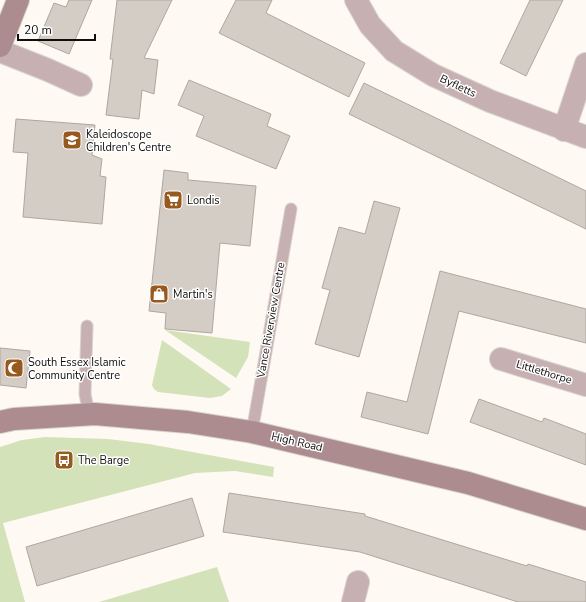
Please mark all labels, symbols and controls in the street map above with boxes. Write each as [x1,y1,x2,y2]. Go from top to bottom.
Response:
scale bar [18,16,95,42]
text: 20 m [24,22,52,38]
street label: Byfletts [437,71,479,101]
place label: Kaleidoscope Children's Centre [86,127,171,155]
school or university icon: Kaleidoscope Children's Centre [61,129,83,151]
supermarket icon: Londis [162,189,184,211]
place label: Londis [187,193,220,208]
street label: Vance Riverview Centre [253,261,289,380]
shop icon: Martin's [148,283,170,305]
place label: Martin's [173,287,213,302]
place label: South Essex Islamic Community Centre [28,355,126,383]
street label: Littlethorpe [514,356,574,388]
mosque icon: South Essex Islamic Community Centre [3,357,25,379]
street label: High Road [270,429,324,455]
bus stop icon: The Barge [53,449,75,471]
place label: The Barge [78,453,129,468]

